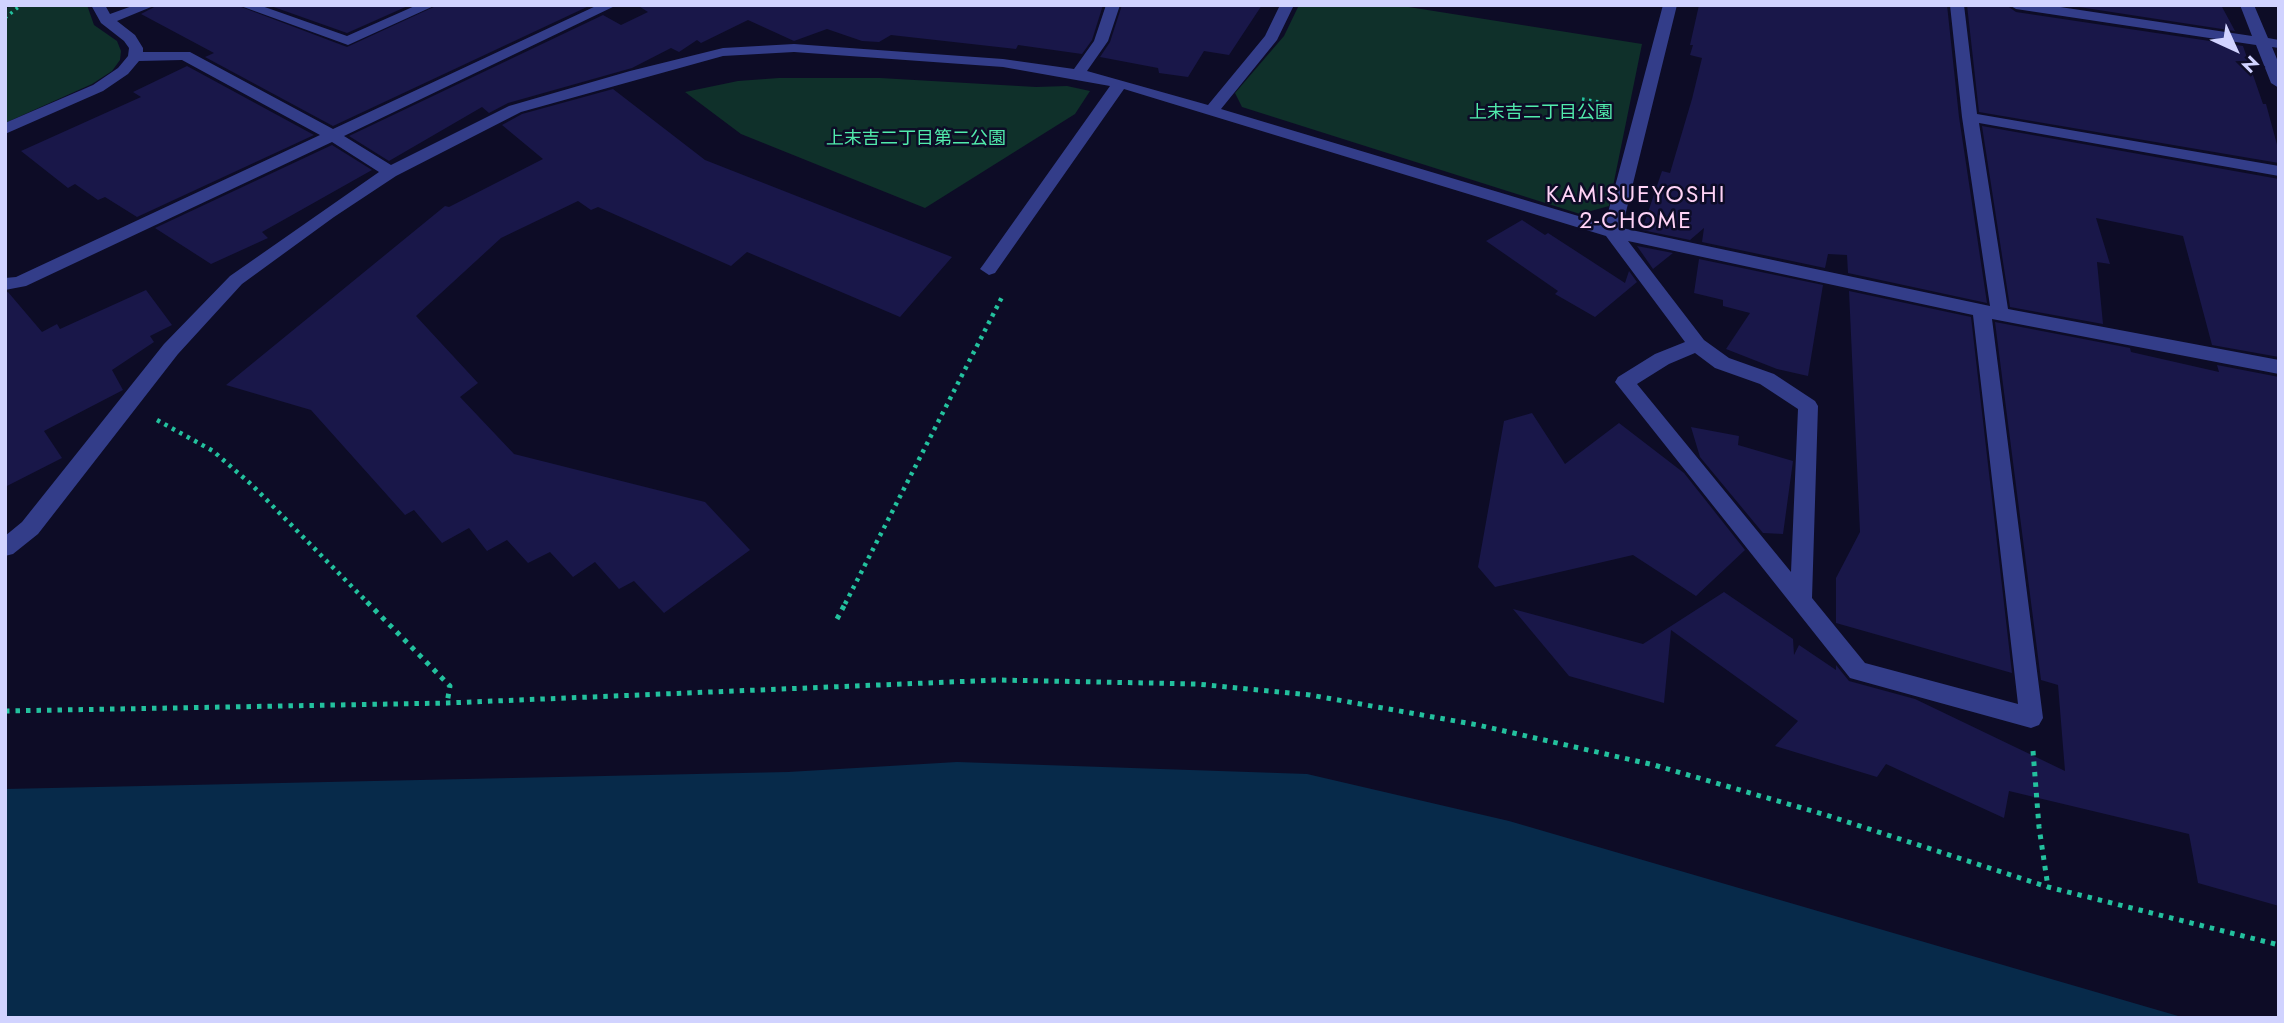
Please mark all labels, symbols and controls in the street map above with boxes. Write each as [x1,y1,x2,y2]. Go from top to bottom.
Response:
north arrow [2200,14,2270,84]
text: N [2235,49,2265,79]
park label: 上末吉二丁目公園 [1469,103,1613,125]
park label: 上末吉二丁目第二公園 [826,129,1006,151]
district label: KAMISUEYOSHI 2-CHOME [1547,182,1725,236]

